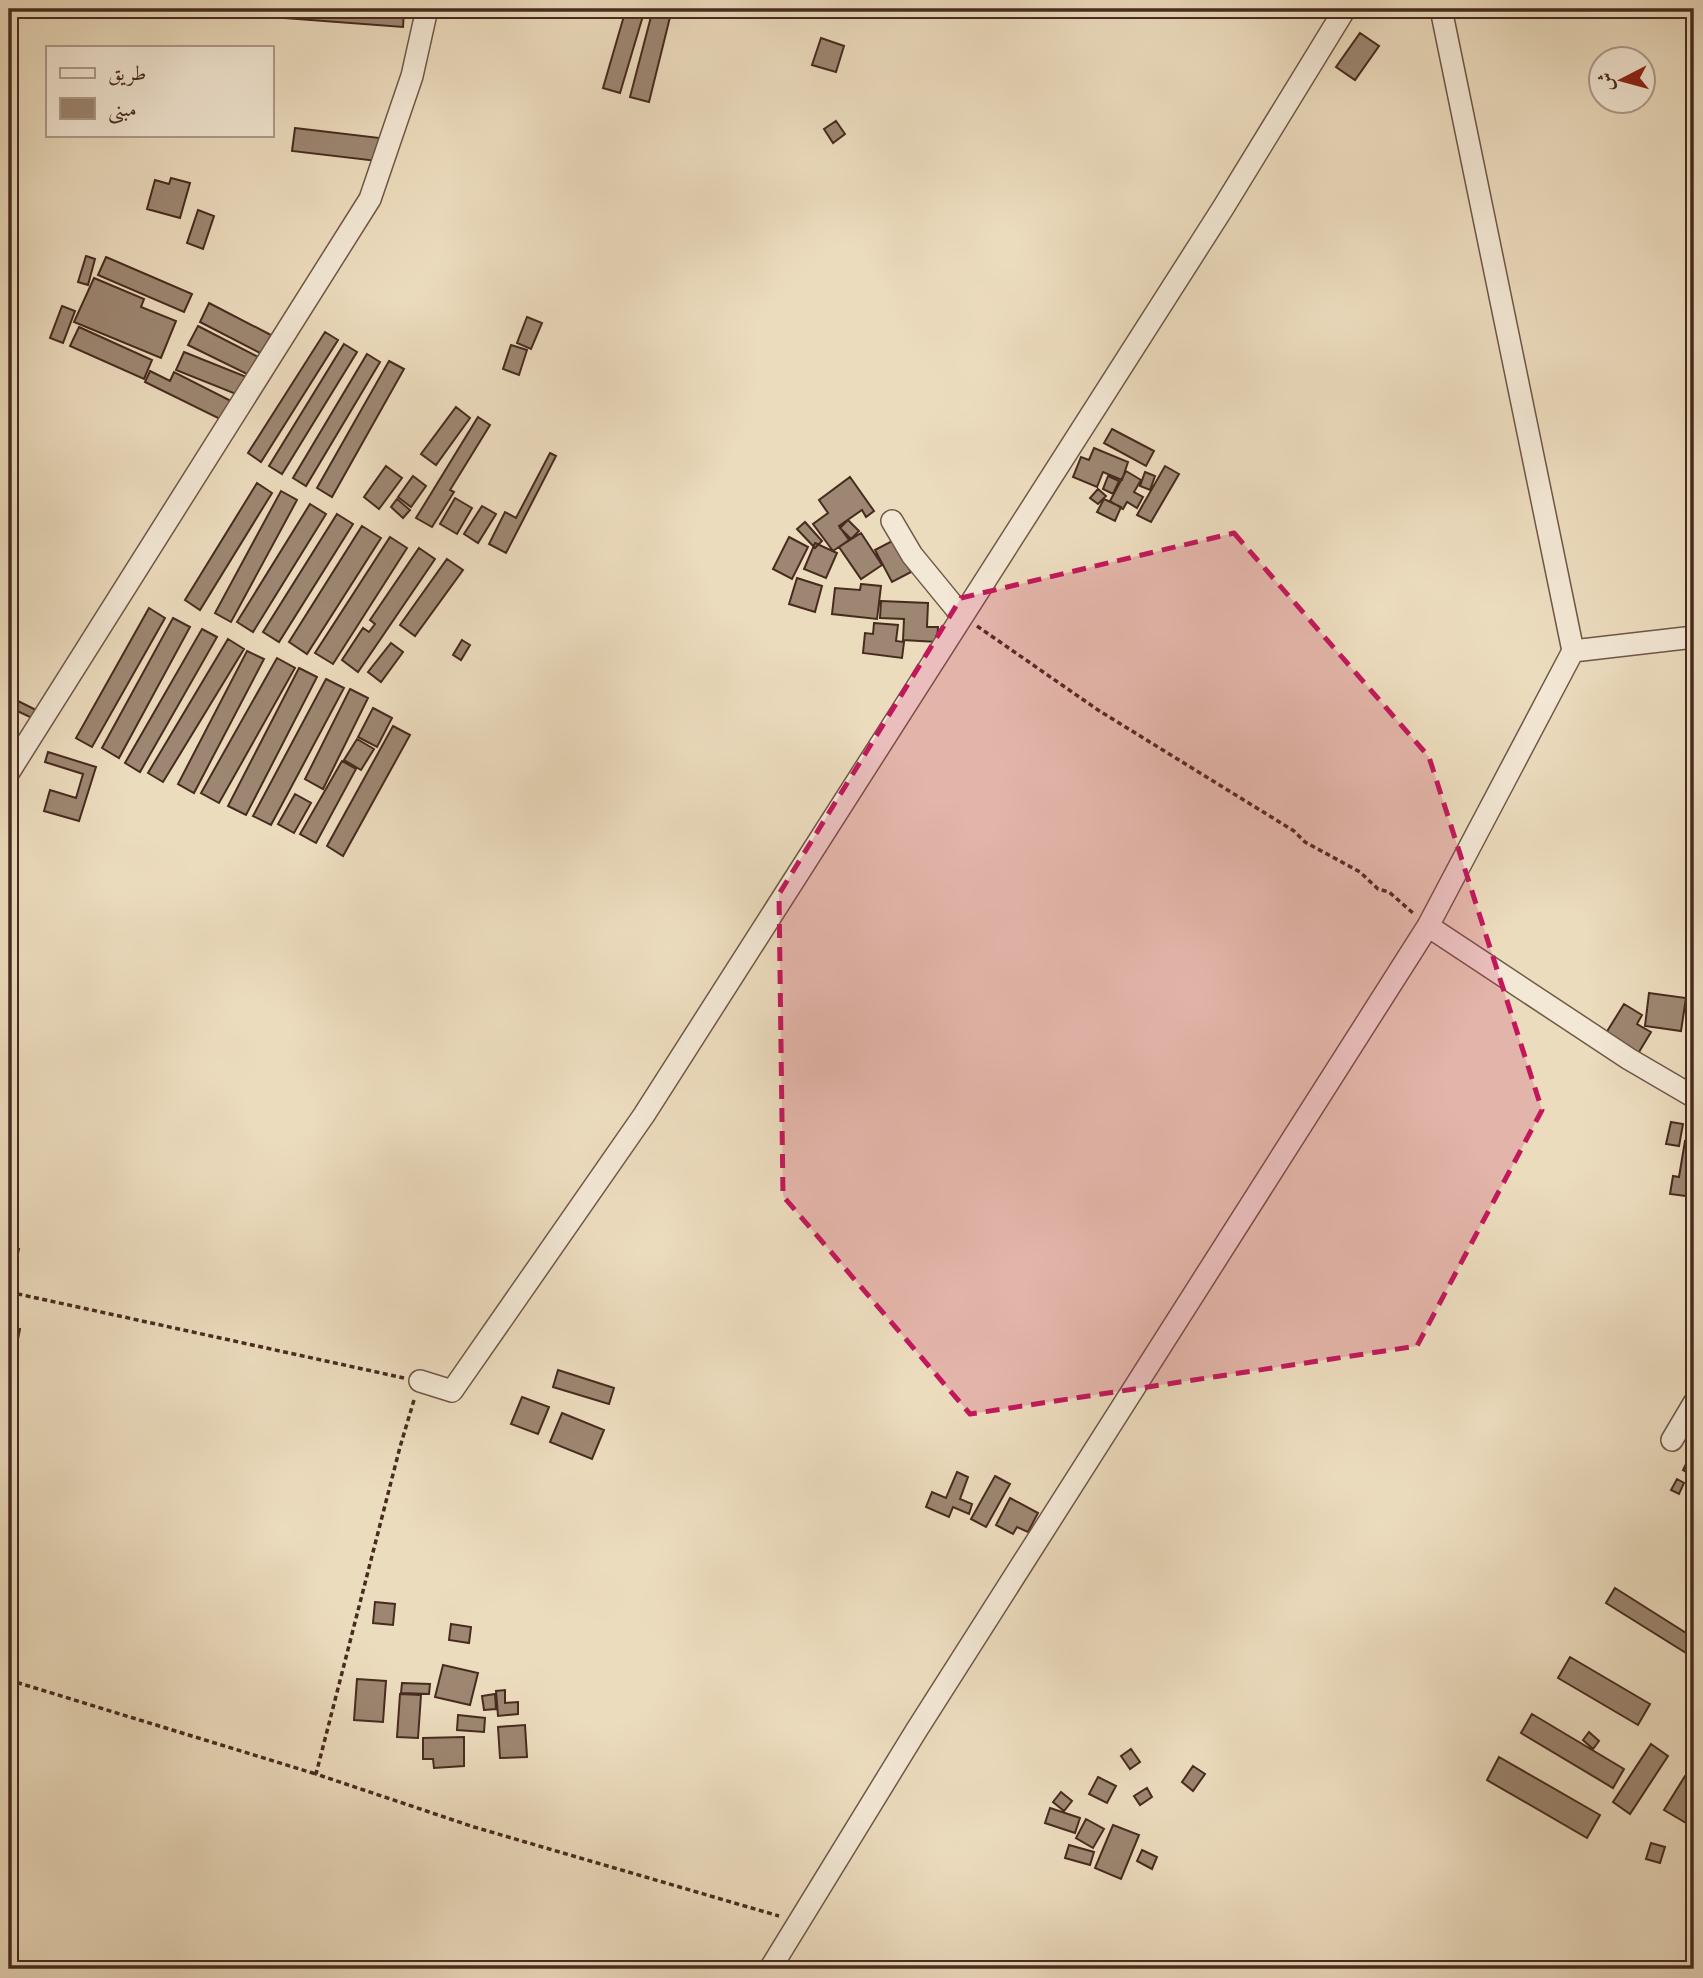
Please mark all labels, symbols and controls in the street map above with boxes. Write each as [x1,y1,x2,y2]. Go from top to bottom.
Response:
legend [46,46,273,136]
north arrow [1588,46,1658,116]
text: طريق [108,59,146,88]
text: ش [1592,71,1620,92]
text: مبنى [108,95,137,124]

